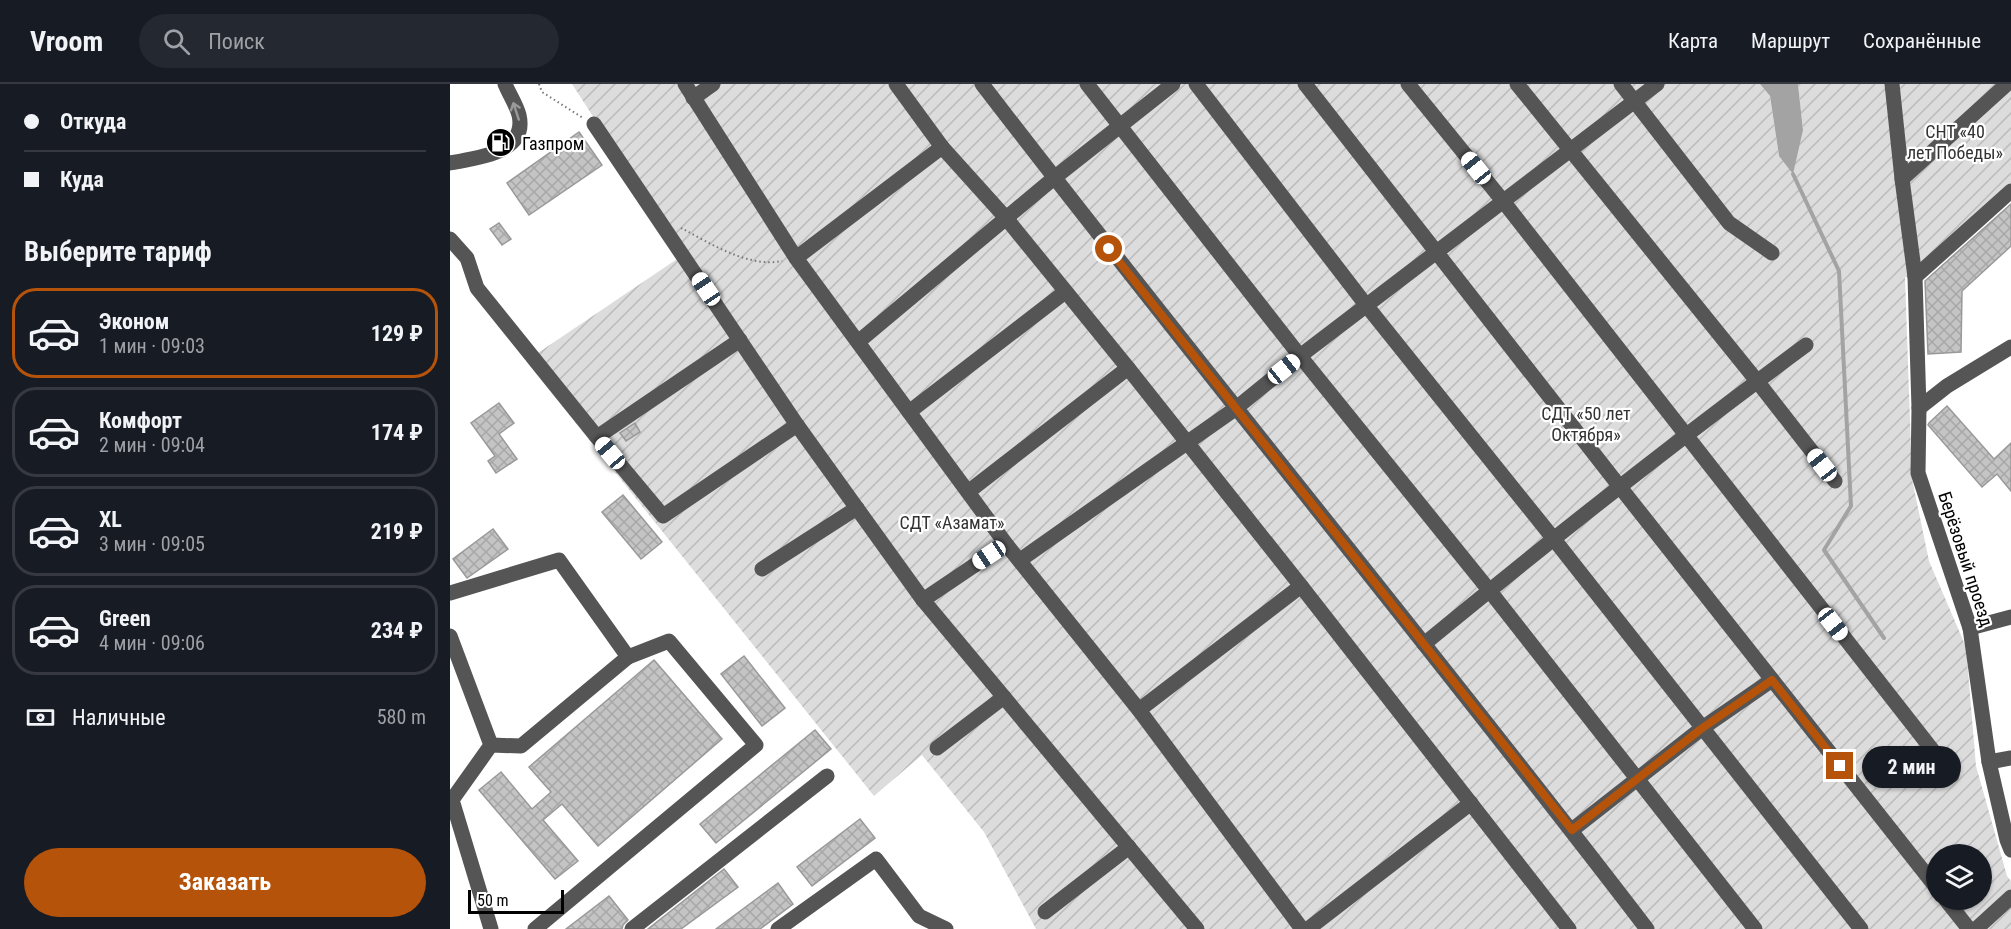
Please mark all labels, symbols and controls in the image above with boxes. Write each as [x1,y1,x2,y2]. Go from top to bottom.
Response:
search box [139,14,559,68]
text: Vroom [30,25,103,58]
icon: search [160,25,193,58]
text: Поиск [208,29,265,54]
text: Карта [1668,29,1718,53]
text: Маршрут [1751,29,1830,53]
text: Сохранённые [1863,29,1981,53]
one-way arrow [510,102,521,121]
text: Откуда [60,109,126,134]
park label: СНТ «40 лет Победы» [1907,121,2003,163]
fuel station icon: Газпром [485,127,517,159]
place label: Газпром [522,133,584,154]
car [1458,148,1494,188]
text: Куда [60,167,104,192]
route start [1095,235,1122,262]
text: Выберите тариф [24,236,212,268]
car [688,269,724,309]
icon: car [27,306,81,360]
text: Эконом [99,309,169,334]
text: 129 ₽ [371,321,423,346]
text: 1 мин · 09:03 [99,334,205,358]
car [1264,351,1304,387]
park label: СДТ «50 лет Октября» [1541,403,1631,445]
icon: car [27,405,81,459]
text: Комфорт [99,408,182,433]
text: 174 ₽ [371,420,423,445]
text: 2 мин · 09:04 [99,433,205,457]
car [592,433,628,473]
car [1804,445,1840,485]
street label: Берёзовый проезд [1934,489,1998,629]
icon: car [27,504,81,558]
text: XL [99,507,122,532]
park label: СДТ «Азамат» [900,512,1004,533]
text: 219 ₽ [371,519,423,544]
text: 3 мин · 09:05 [99,532,205,556]
car [969,537,1009,573]
icon: car [27,603,81,657]
car [1815,604,1851,644]
text: Green [99,606,151,631]
text: 234 ₽ [371,618,423,643]
text: 4 мин · 09:06 [99,631,205,655]
icon: cash [24,701,57,734]
text: Наличные [72,705,166,730]
text: 580 m [377,705,426,729]
callout: 2 мин [1861,745,1960,787]
route end [1826,752,1853,779]
text: 2 мин [1888,755,1935,779]
map controls [1926,844,1992,910]
button: layers [1926,844,1992,910]
button: Заказать [24,848,426,917]
scale bar [468,887,564,914]
text: 50 m [477,891,509,910]

